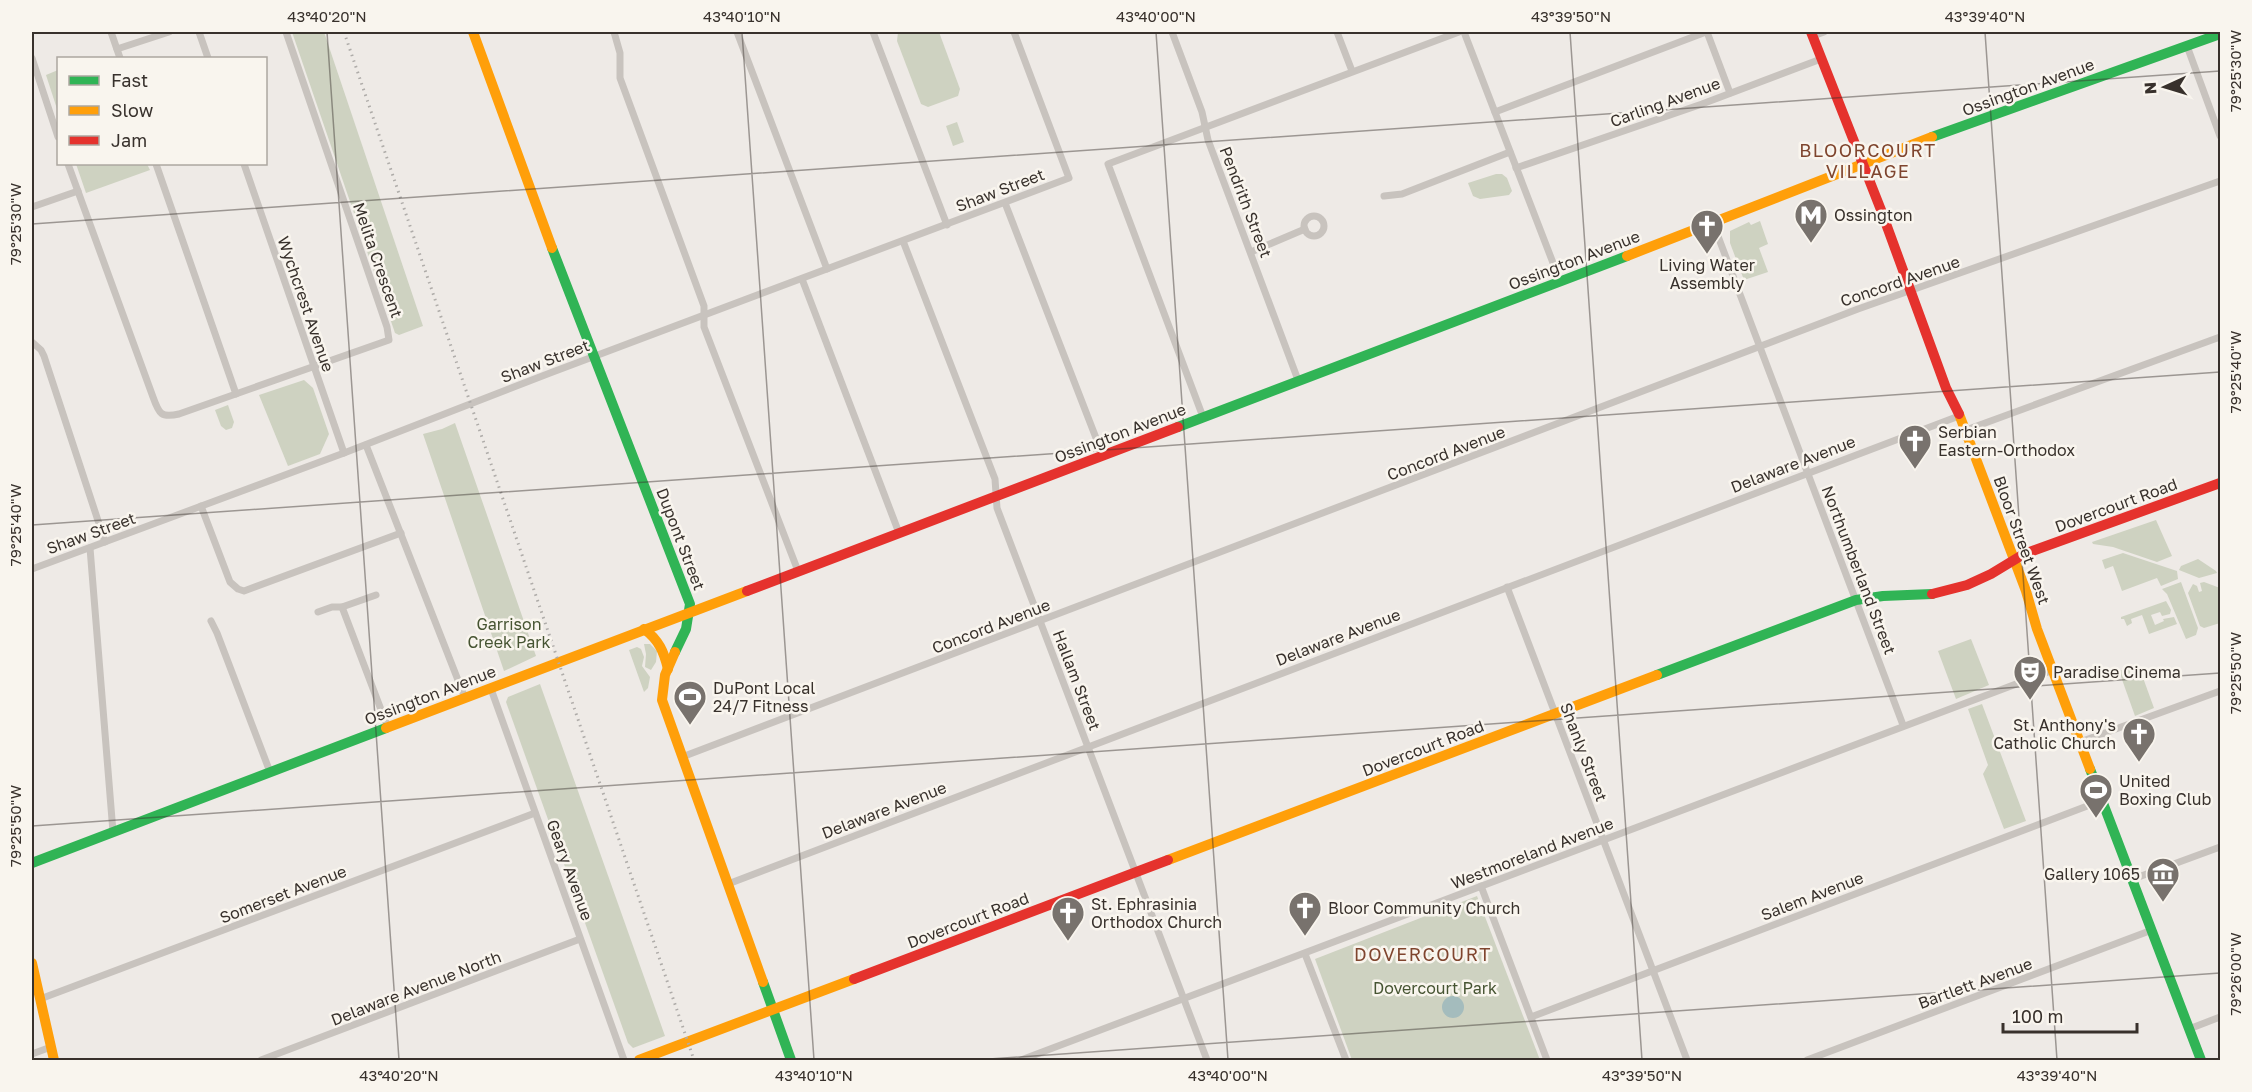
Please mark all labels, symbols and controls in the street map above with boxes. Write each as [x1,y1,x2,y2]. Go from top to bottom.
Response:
text: 43°40'20"N [287,7,367,25]
text: 43°40'10"N [703,7,781,25]
text: 43°40'00"N [1116,7,1196,25]
text: 43°39'50"N [1531,7,1611,25]
text: 43°39'40"N [1945,7,2025,25]
text: 79°25'30"W [2226,30,2244,112]
street label: Ossington Avenue [1959,54,2097,120]
legend [57,57,267,165]
north arrow [2135,57,2195,117]
text: Fast [111,69,148,91]
street label: Carling Avenue [1607,73,1723,131]
text: N [2140,81,2160,95]
text: Slow [111,99,154,121]
text: Jam [111,129,147,151]
district label: BLOORCOURT VILLAGE [1799,139,1937,182]
street label: Pendrith Street [1216,144,1276,260]
street label: Shaw Street [953,164,1047,216]
text: 79°25'30"W [6,183,24,265]
metro station icon: Ossington [1793,197,1829,244]
street label: Melita Crescent [349,200,407,320]
place label: Ossington [1834,205,1913,225]
church icon: Living Water Assembly [1689,208,1725,255]
street label: Ossington Avenue [1505,226,1643,294]
street label: Wychcrest Avenue [273,234,339,374]
street label: Concord Avenue [1838,251,1962,311]
place label: Living Water Assembly [1659,255,1755,293]
text: 79°25'40"W [2226,331,2244,413]
street label: Shaw Street [498,335,592,387]
street label: Ossington Avenue [1051,399,1189,467]
street label: Concord Avenue [1384,421,1508,485]
place label: Serbian Eastern-Orthodox [1938,422,2075,460]
church icon: Serbian Eastern-Orthodox [1897,423,1933,470]
street label: Delaware Avenue [1728,431,1858,497]
street label: Bloor Street West [1989,473,2055,607]
street label: Dovercourt Road [2052,474,2180,536]
street label: Northumberland Street [1818,483,1900,657]
text: 79°25'40"W [6,484,24,566]
street label: Dupont Street [652,485,710,593]
street label: Shaw Street [44,508,138,558]
street label: Concord Avenue [929,594,1053,658]
street label: Delaware Avenue [1273,604,1403,670]
park label: Garrison Creek Park [467,614,551,652]
street label: Hallam Street [1049,627,1105,733]
text: 79°25'50"W [2226,632,2244,714]
theatre icon: Paradise Cinema [2012,654,2048,701]
street label: Ossington Avenue [361,661,499,729]
place label: Paradise Cinema [2053,662,2181,682]
place label: DuPont Local 24/7 Fitness [713,678,815,716]
sports icon: DuPont Local 24/7 Fitness [672,679,708,726]
street label: Shanly Street [1556,700,1612,804]
place label: St. Anthony's Catholic Church [1993,715,2116,753]
street label: Dovercourt Road [1359,716,1487,780]
church icon: St. Anthony's Catholic Church [2121,716,2157,763]
place label: United Boxing Club [2119,771,2211,809]
sports icon: United Boxing Club [2078,772,2114,819]
street label: Delaware Avenue [819,777,949,843]
text: 79°25'50"W [6,785,24,867]
street label: Westmoreland Avenue [1448,813,1616,893]
street label: Geary Avenue [543,817,597,923]
museum icon: Gallery 1065 [2145,856,2181,903]
street label: Somerset Avenue [217,861,349,927]
place label: Gallery 1065 [2044,864,2140,884]
street label: Salem Avenue [1758,867,1866,925]
street label: Dovercourt Road [904,888,1032,952]
church icon: Bloor Community Church [1287,890,1323,937]
place label: St. Ephrasinia Orthodox Church [1091,894,1222,932]
church icon: St. Ephrasinia Orthodox Church [1050,895,1086,942]
place label: Bloor Community Church [1328,898,1520,918]
text: 79°26'00"W [2226,932,2244,1016]
district label: DOVERCOURT [1354,943,1492,965]
street label: Delaware Avenue North [328,946,504,1030]
street label: Bartlett Avenue [1915,953,2035,1013]
park label: Dovercourt Park [1373,978,1497,998]
scale bar [2003,996,2136,1034]
text: 100 m [2012,1005,2063,1027]
text: 43°40'20"N [359,1066,439,1084]
text: 43°40'10"N [775,1066,853,1084]
text: 43°40'00"N [1188,1066,1268,1084]
text: 43°39'50"N [1602,1066,1682,1084]
text: 43°39'40"N [2017,1066,2097,1084]

